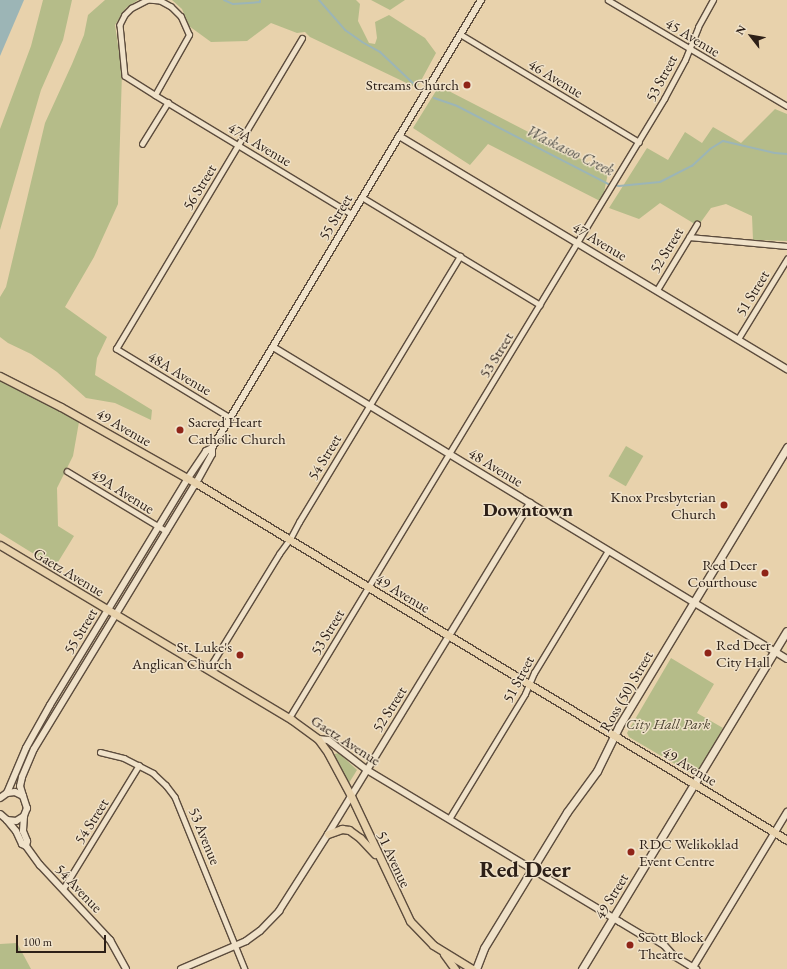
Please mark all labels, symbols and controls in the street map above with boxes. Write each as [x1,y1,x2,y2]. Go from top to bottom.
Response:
street label: 45 Avenue [662,14,724,60]
north arrow [731,16,771,56]
text: N [732,22,749,37]
street label: 53 Street [641,52,681,104]
street label: 46 Avenue [525,55,587,101]
place label: Streams Church [366,76,459,94]
marker: Streams Church [462,80,472,90]
street label: 47A Avenue [225,118,295,170]
water label: Waskasoo Creek [523,121,617,181]
street label: 56 Street [178,161,220,213]
street label: 55 Street [314,191,356,243]
street label: 47 Avenue [569,218,631,264]
street label: 52 Street [645,224,687,276]
street label: 51 Street [731,267,773,319]
street label: 53 Street [475,329,517,381]
street label: 48A Avenue [145,347,215,399]
street label: 49 Avenue [93,404,155,450]
place label: Sacred Heart Catholic Church [188,412,286,447]
marker: Sacred Heart Catholic Church [175,425,185,435]
street label: 54 Street [303,431,345,483]
street label: 48 Avenue [465,444,527,490]
street label: 49A Avenue [88,465,158,517]
place label: Knox Presbyterian Church [610,487,716,522]
district label: Downtown [483,499,573,521]
marker: Knox Presbyterian Church [719,500,729,510]
street label: Gaetz Avenue [30,544,108,600]
place label: Red Deer Courthouse [688,555,757,590]
marker: Red Deer Courthouse [760,568,770,578]
street label: 49 Avenue [372,570,434,616]
street label: 55 Street [59,605,101,657]
street label: 53 Street [306,606,348,658]
place label: Red Deer City Hall [716,635,771,670]
place label: St. Luke's Anglican Church [132,637,232,672]
street label: Ross (50) Street [596,647,656,735]
marker: Red Deer City Hall [703,648,713,658]
marker: St. Luke's Anglican Church [235,650,245,660]
street label: 51 Street [498,653,538,705]
street label: 52 Street [368,683,410,735]
street label: Gaetz Avenue [308,711,384,769]
park label: City Hall Park [626,715,710,733]
street label: 49 Avenue [659,743,721,789]
street label: 54 Street [70,795,112,847]
street label: 53 Avenue [185,805,225,867]
street label: 51 Avenue [373,828,415,890]
place label: RDC Welikoklad Event Centre [639,834,738,869]
marker: RDC Welikoklad Event Centre [626,847,636,857]
district label: Red Deer [479,855,571,883]
street label: 54 Avenue [52,860,106,916]
street label: 49 Street [590,870,632,922]
scale bar [18,927,108,953]
place label: Scott Block Theatre [638,927,704,962]
text: 100 m [23,934,52,950]
marker: Scott Block Theatre [625,940,635,950]

